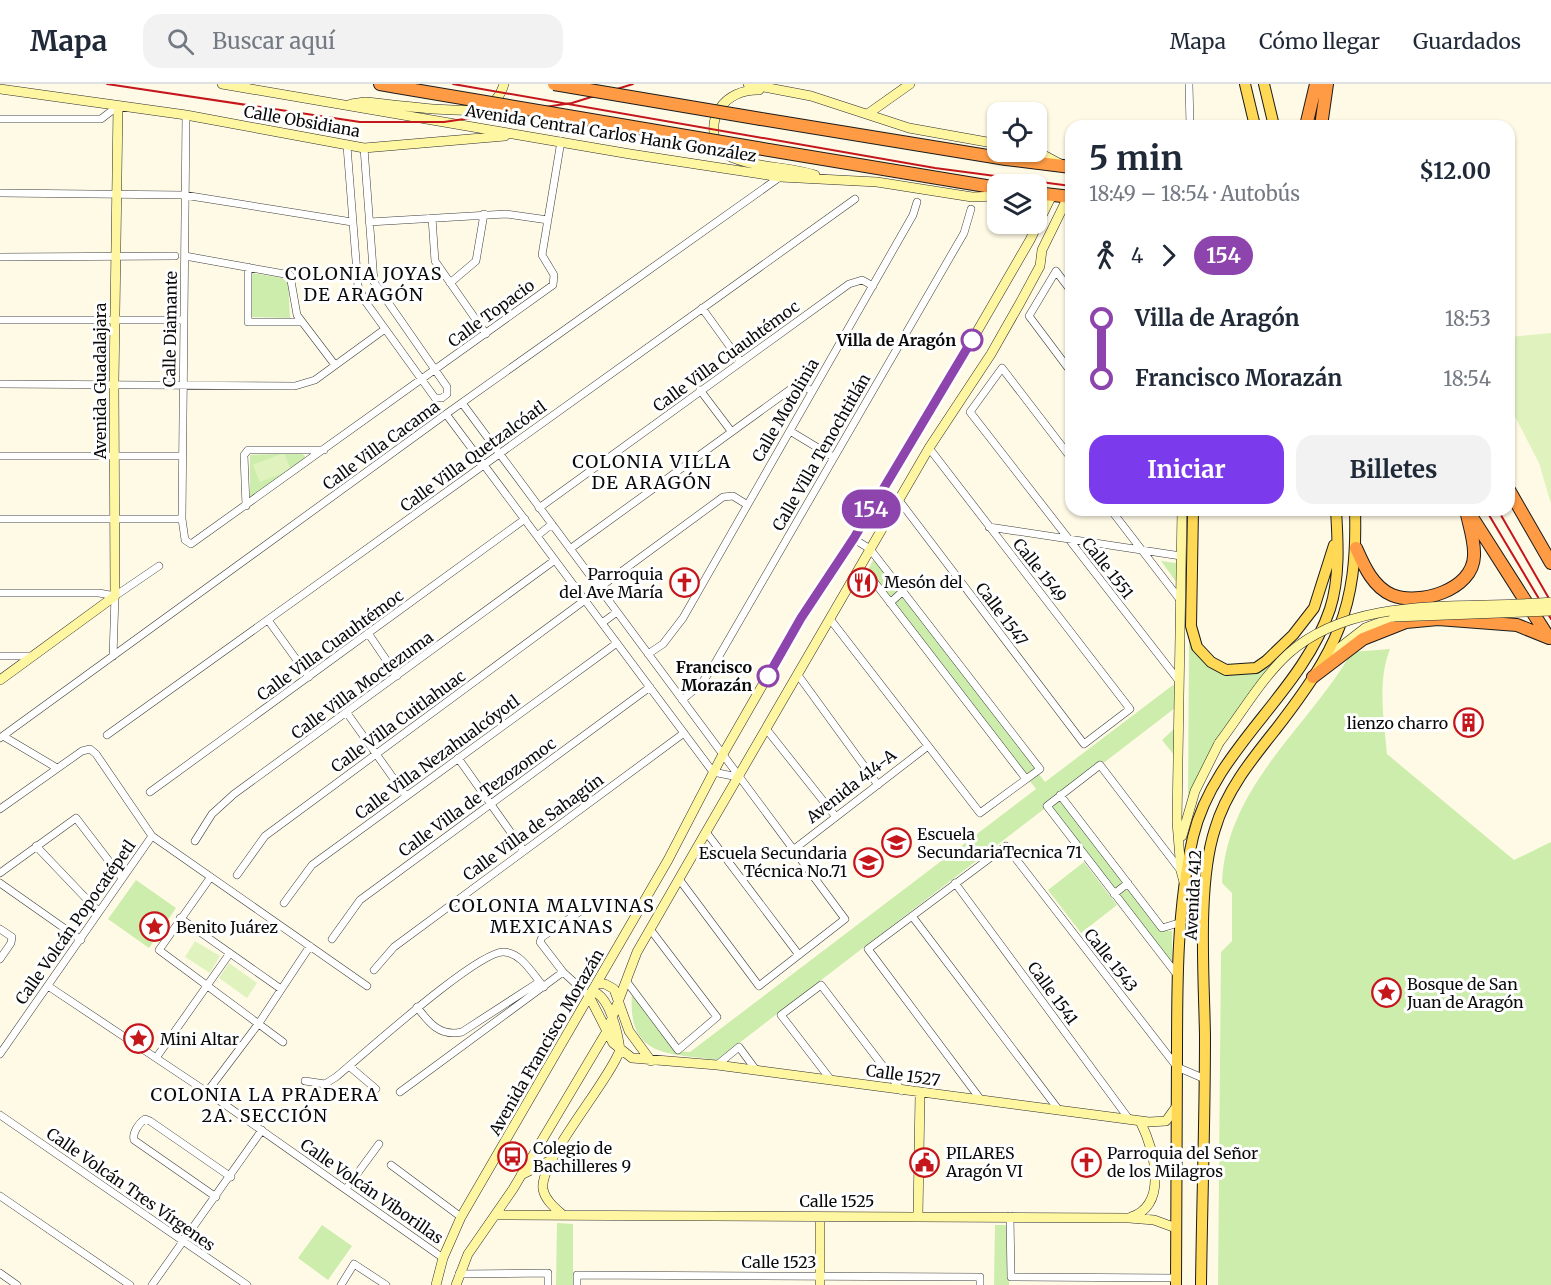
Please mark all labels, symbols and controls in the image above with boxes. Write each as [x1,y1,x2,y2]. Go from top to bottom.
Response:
search box [143,14,563,68]
text: Mapa [30,23,107,59]
icon: search [164,25,197,58]
text: Buscar aquí [212,27,335,55]
text: Mapa [1170,28,1226,55]
text: Cómo llegar [1259,28,1380,55]
text: Guardados [1413,28,1521,55]
street label: Avenida Central Carlos Hank González [463,100,758,166]
street label: Calle Obsidiana [242,101,362,141]
map controls [987,102,1047,234]
button: locate [987,102,1047,162]
text: 5 min [1089,138,1183,179]
text: $12.00 [1419,157,1491,185]
button: layers [987,174,1047,234]
text: 18:49 – 18:54 · Autobús [1089,181,1300,206]
icon: walk [1089,239,1122,272]
icon: forward [1152,239,1185,272]
text: 154 [1206,242,1241,269]
text: 4 [1131,243,1143,268]
district label: COLONIA JOYAS DE ARAGÓN [285,262,443,306]
street label: Calle Diamante [159,271,181,387]
street label: Calle Topacio [444,275,538,351]
street label: Calle Villa Cuauhtémoc [649,296,803,416]
street label: Avenida Guadalajara [90,302,110,460]
text: Villa de Aragón [1135,304,1299,332]
text: 18:53 [1445,306,1491,331]
marker: Villa de Aragón [961,329,983,351]
place label: Villa de Aragón [835,330,956,350]
street label: Calle Motolinia [747,354,823,465]
text: Francisco Morazán [1135,364,1342,392]
text: 18:54 [1443,366,1491,391]
street label: Calle Villa Tenochtitlán [768,369,874,534]
street label: Calle Villa Cacama [319,396,444,494]
street label: Calle Villa Quetzalcóatl [396,396,550,516]
button: Iniciar [1089,435,1284,504]
button: Billetes [1296,435,1491,504]
district label: COLONIA VILLA DE ARAGÓN [572,450,732,494]
line badge: 154 [836,490,906,528]
text: 154 [854,496,888,523]
street label: Calle 1551 [1078,533,1138,603]
street label: Calle 1549 [1009,534,1071,606]
place label: Parroquia del Ave María [559,564,663,602]
restaurant icon: Mesón del [847,566,879,598]
church icon: Parroquia del Ave María [668,567,700,599]
place label: Mesón del [884,572,963,592]
street label: Calle 1547 [972,578,1032,650]
street label: Calle Villa Cuauhtémoc [253,585,407,705]
street label: Calle Villa Moctezuma [287,627,437,743]
place label: Francisco Morazán [676,657,752,695]
marker: Francisco Morazán [757,665,779,687]
street label: Calle Villa Cuitlahuac [327,666,469,776]
street label: Calle Villa Nezahualcóyotl [351,691,523,823]
building icon: lienzo charro [1453,707,1485,739]
place label: lienzo charro [1347,713,1448,733]
street label: Calle Villa de Tezozomoc [394,733,560,861]
street label: Avenida 414-A [801,744,900,828]
street label: Calle Villa de Sahagún [459,769,608,885]
place label: Escuela SecundariaTecnica 71 [917,824,1082,862]
school or university icon: Escuela SecundariaTecnica 71 [880,827,912,859]
street label: Calle Volcán Popocatépetl [11,836,139,1008]
place label: Escuela Secundaria Técnica No.71 [699,843,847,881]
school or university icon: Escuela Secundaria Técnica No.71 [852,846,884,878]
street label: Avenida 412 [1181,849,1205,942]
district label: COLONIA MALVINAS MEXICANAS [449,894,655,938]
place icon: Benito Juárez [139,911,171,943]
place label: Benito Juárez [176,917,278,937]
street label: Calle 1543 [1080,924,1142,996]
street label: Avenida Francisco Morazán [484,945,608,1140]
street label: Calle 1541 [1023,958,1083,1028]
place label: Bosque de San Juan de Aragón [1406,974,1524,1012]
place icon: Bosque de San Juan de Aragón [1370,977,1402,1009]
place icon: Mini Altar [123,1023,155,1055]
place label: Mini Altar [160,1029,239,1049]
street label: Calle 1527 [865,1060,941,1090]
district label: COLONIA LA PRADERA 2A. SECCIÓN [151,1083,379,1127]
street label: Calle Volcán Tres Vírgenes [43,1123,219,1255]
street label: Calle Volcán Viborillas [297,1134,447,1248]
place label: Colegio de Bachilleres 9 [533,1138,631,1176]
bus stop icon: Colegio de Bachilleres 9 [496,1141,528,1173]
place label: PILARES Aragón VI [945,1143,1023,1181]
place label: Parroquia del Señor de los Milagros [1107,1143,1258,1181]
public building icon: PILARES Aragón VI [909,1146,941,1178]
church icon: Parroquia del Señor de los Milagros [1070,1146,1102,1178]
street label: Calle 1525 [800,1191,874,1211]
street label: Calle 1523 [742,1252,816,1272]

